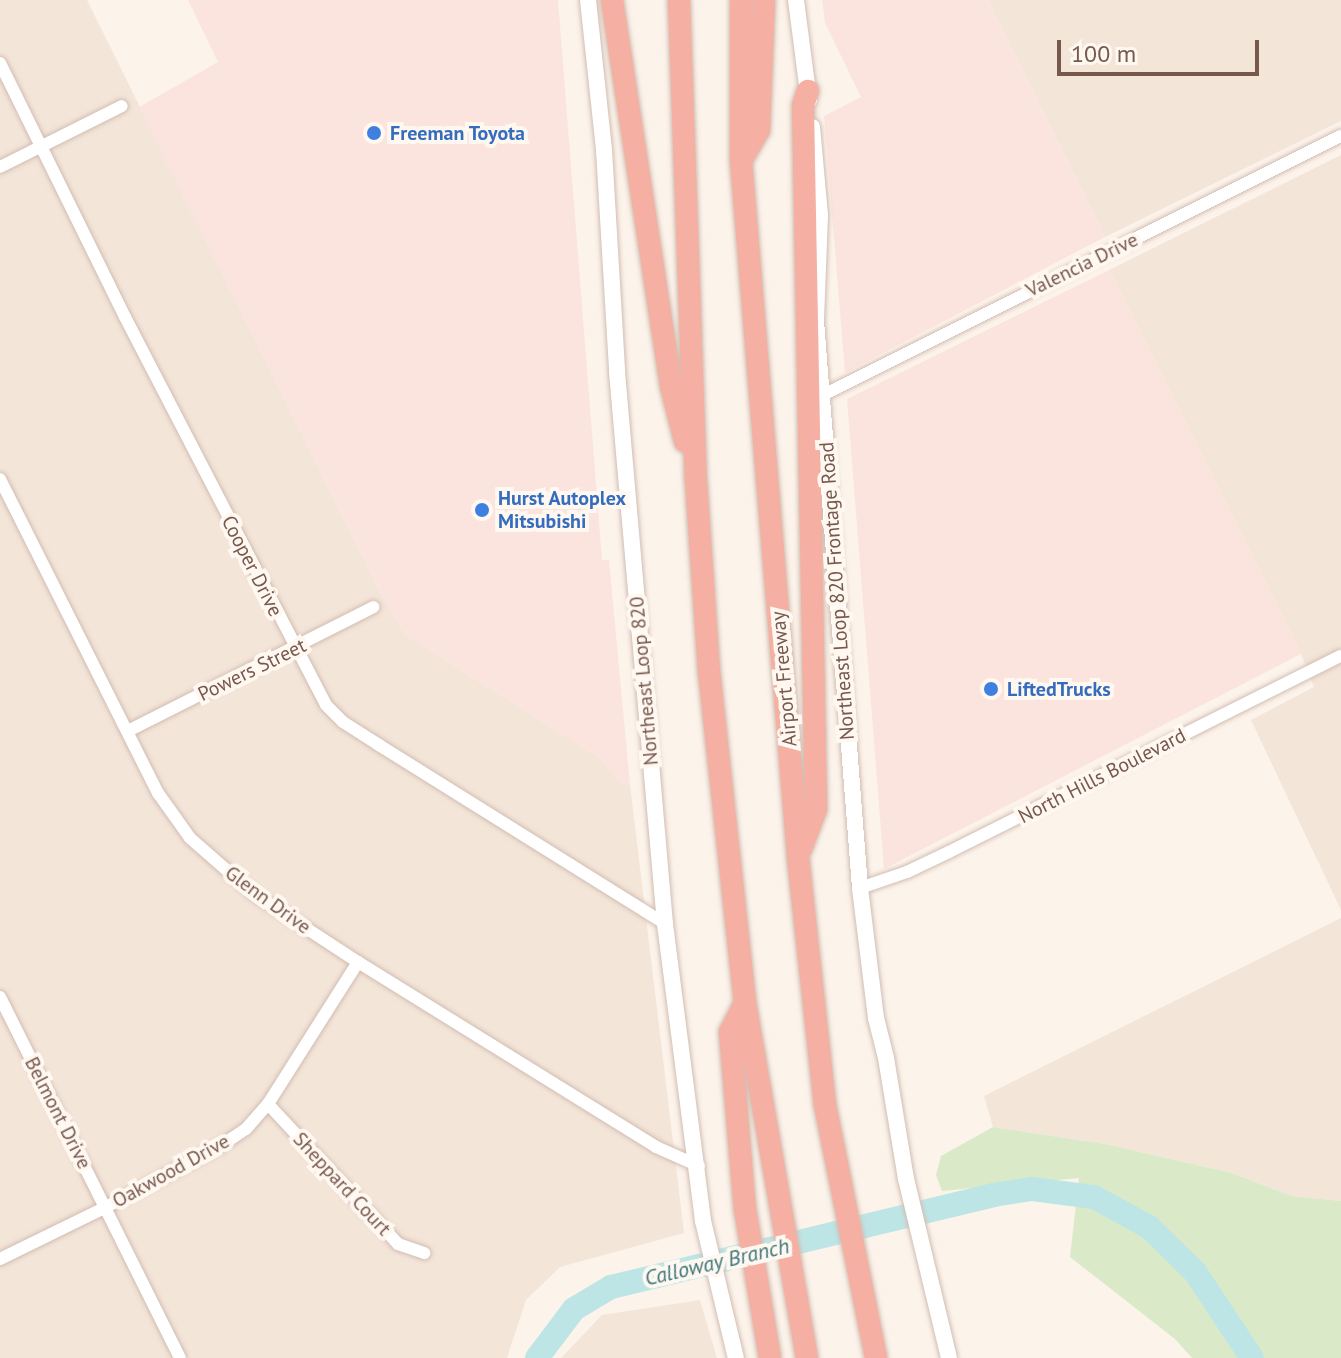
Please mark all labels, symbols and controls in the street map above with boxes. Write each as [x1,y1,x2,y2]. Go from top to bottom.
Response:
scale bar [1061,24,1263,74]
text: 100 m [1071,38,1136,69]
place label: Freeman Toyota [390,121,526,145]
marker: Freeman Toyota [365,124,383,142]
street label: Valencia Drive [1022,228,1142,302]
street label: Northeast Loop 820 Frontage Road [815,441,859,741]
place label: Hurst Autoplex Mitsubishi [498,486,627,533]
marker: Hurst Autoplex Mitsubishi [473,501,491,519]
street label: Cooper Drive [216,512,288,620]
street label: Northeast Loop 820 [625,596,663,766]
street label: Airport Freeway [766,610,802,748]
street label: Powers Street [194,634,310,706]
place label: LiftedTrucks [1007,677,1111,701]
marker: LiftedTrucks [982,680,1000,698]
street label: North Hills Boulevard [1014,723,1190,829]
street label: Glenn Drive [220,861,316,939]
street label: Belmont Drive [19,1053,97,1173]
street label: Sheppard Court [288,1127,396,1241]
street label: Oakwood Drive [108,1129,234,1213]
water label: Calloway Branch [642,1232,792,1292]

